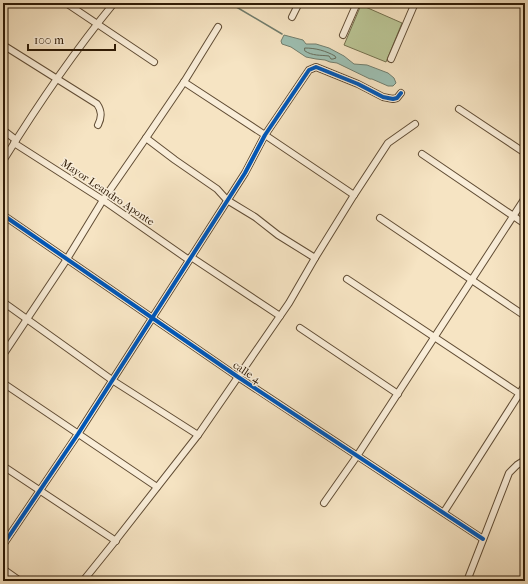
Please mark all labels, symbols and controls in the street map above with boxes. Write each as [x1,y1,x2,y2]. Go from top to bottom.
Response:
scale bar [28,26,115,52]
text: 100 m [34,33,64,47]
street label: Mayor Leandro Aponte [59,156,157,229]
street label: calle 4 [231,359,263,387]

